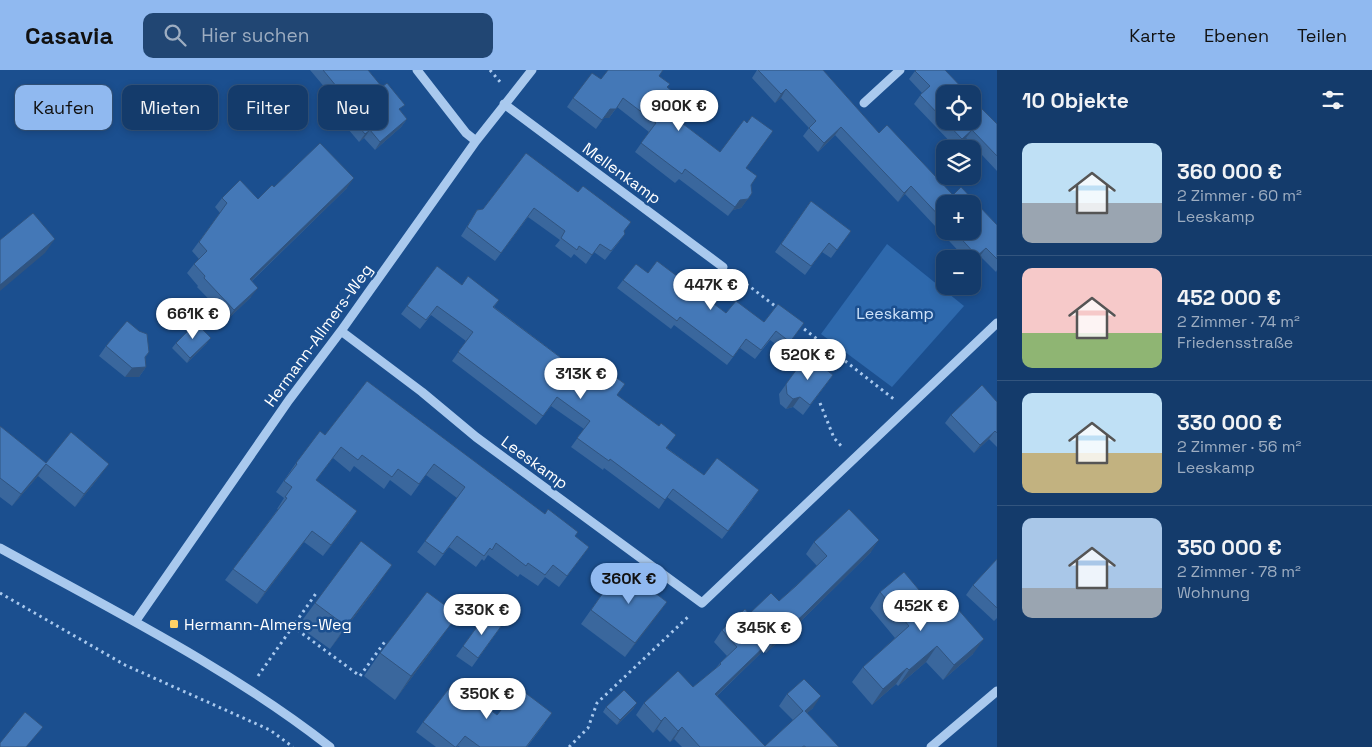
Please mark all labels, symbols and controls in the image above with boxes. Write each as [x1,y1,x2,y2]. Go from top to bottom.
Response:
search box [143,13,493,58]
text: Casavia [25,20,113,51]
icon: search [161,21,189,49]
text: Hier suchen [201,23,309,48]
text: Karte [1129,24,1176,47]
text: Ebenen [1204,24,1269,47]
text: Teilen [1297,24,1347,47]
chip: Kaufen [15,85,112,130]
chip: Mieten [122,85,218,130]
chip: Filter [228,85,308,130]
chip: Neu [318,85,388,130]
map controls [936,85,981,295]
button: locate [936,85,981,130]
icon: filters [1319,86,1347,114]
text: 10 Objekte [1022,87,1129,114]
pin: 900K € [638,90,720,132]
text: 900K € [651,95,707,116]
street label: Mellenkamp [578,138,665,209]
button: layers [936,140,981,185]
text: 360 000 € [1177,158,1282,185]
icon: home [1062,163,1122,223]
text: 2 Zimmer · 60 m² [1177,185,1302,206]
button: + [936,195,981,240]
text: Leeskamp [1177,206,1255,227]
button: − [936,250,981,295]
street label: Hermann-Allmers-Weg [259,260,377,411]
pin: 447K € [670,268,752,311]
text: 447K € [684,274,738,295]
text: 452 000 € [1177,284,1281,311]
icon: home [1062,288,1122,348]
pin: 661K € [152,298,234,340]
text: 661K € [167,303,219,324]
park label: Leeskamp [856,303,934,324]
text: 2 Zimmer · 74 m² [1177,311,1300,332]
text: Friedensstraße [1177,332,1293,353]
pin: 520K € [767,338,849,381]
text: 520K € [781,344,835,365]
pin: 313K € [540,358,622,400]
text: 313K € [555,363,607,384]
text: 330 000 € [1177,409,1282,436]
icon: home [1062,413,1122,473]
street label: Leeskamp [497,431,572,494]
text: 2 Zimmer · 56 m² [1177,436,1301,457]
text: Leeskamp [1177,457,1255,478]
text: 350 000 € [1177,534,1282,561]
icon: home [1062,538,1122,598]
text: 2 Zimmer · 78 m² [1177,561,1301,582]
pin: 360K € [588,562,670,605]
text: 360K € [602,568,656,589]
text: Wohnung [1177,582,1250,603]
pin: 452K € [880,590,962,632]
pin: 330K € [441,594,523,636]
text: 452K € [894,595,948,616]
text: 330K € [455,599,509,620]
pin: 345K € [723,612,805,654]
place label: Hermann-Almers-Weg [184,614,352,635]
text: 345K € [737,617,791,638]
marker: Hermann-Almers-Weg [168,618,180,630]
pin: 350K € [446,678,528,720]
text: 350K € [460,683,514,704]

